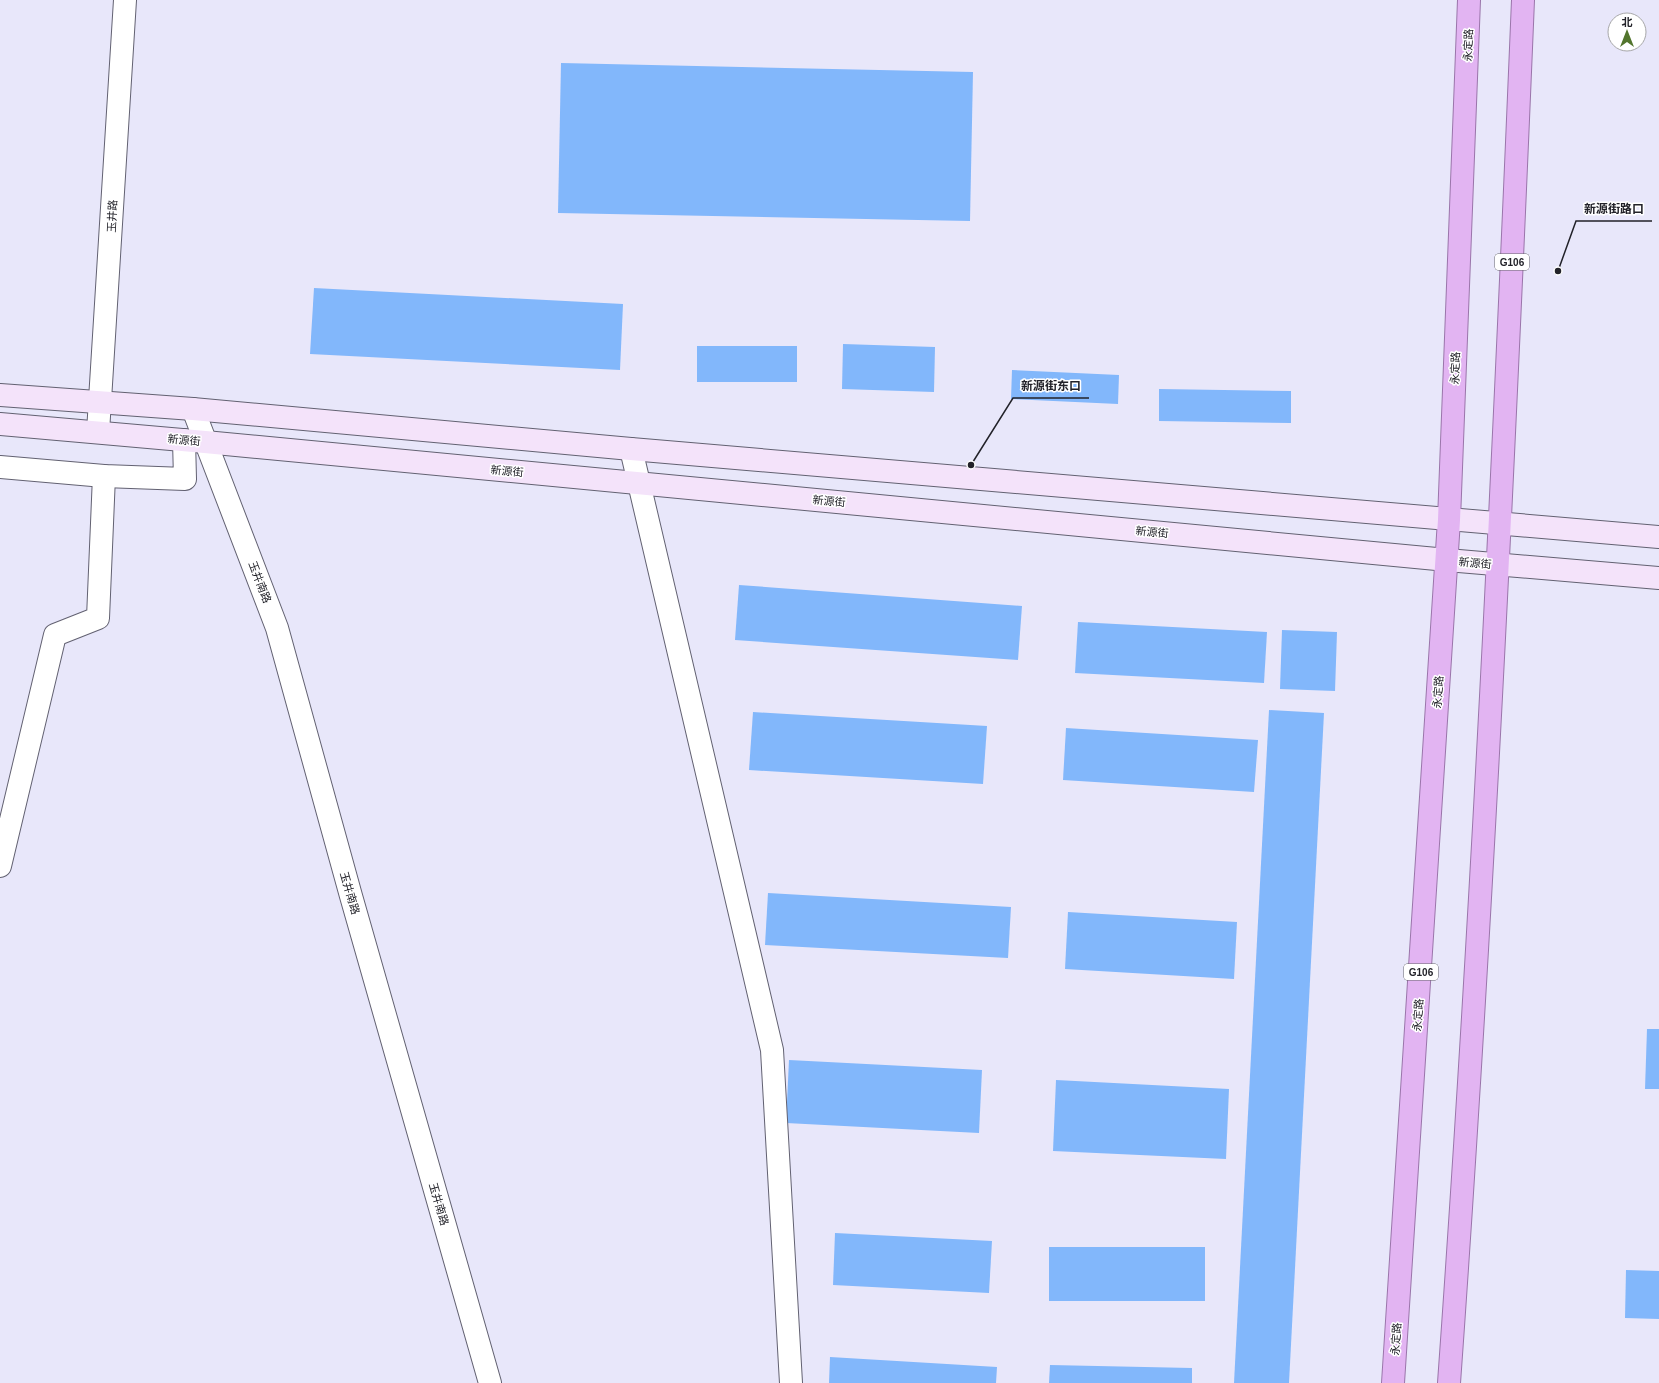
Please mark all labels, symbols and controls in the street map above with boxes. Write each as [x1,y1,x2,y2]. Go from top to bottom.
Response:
north arrow [1607,12,1647,52]
text: 北 [1622,16,1633,28]
street label: 永定路 [1461,28,1475,62]
callout: 新源街路口 [1576,197,1652,221]
street label: 玉井路 [105,199,119,233]
text: 新源街路口 [1584,202,1644,216]
road number: G106 [1495,254,1529,270]
street label: 永定路 [1448,351,1462,385]
callout: 新源街东口 [1013,374,1089,398]
text: 新源街东口 [1021,379,1081,393]
street label: 新源街 [167,433,201,447]
street label: 新源街 [490,464,524,478]
street label: 新源街 [812,494,846,508]
street label: 新源街 [1135,525,1169,539]
street label: 新源街 [1458,556,1492,570]
street label: 玉井南路 [247,559,273,605]
street label: 永定路 [1431,675,1445,709]
street label: 玉井南路 [338,870,362,916]
road number: G106 [1404,964,1438,980]
street label: 永定路 [1411,998,1425,1032]
street label: 玉井南路 [427,1181,451,1227]
street label: 永定路 [1389,1322,1403,1356]

